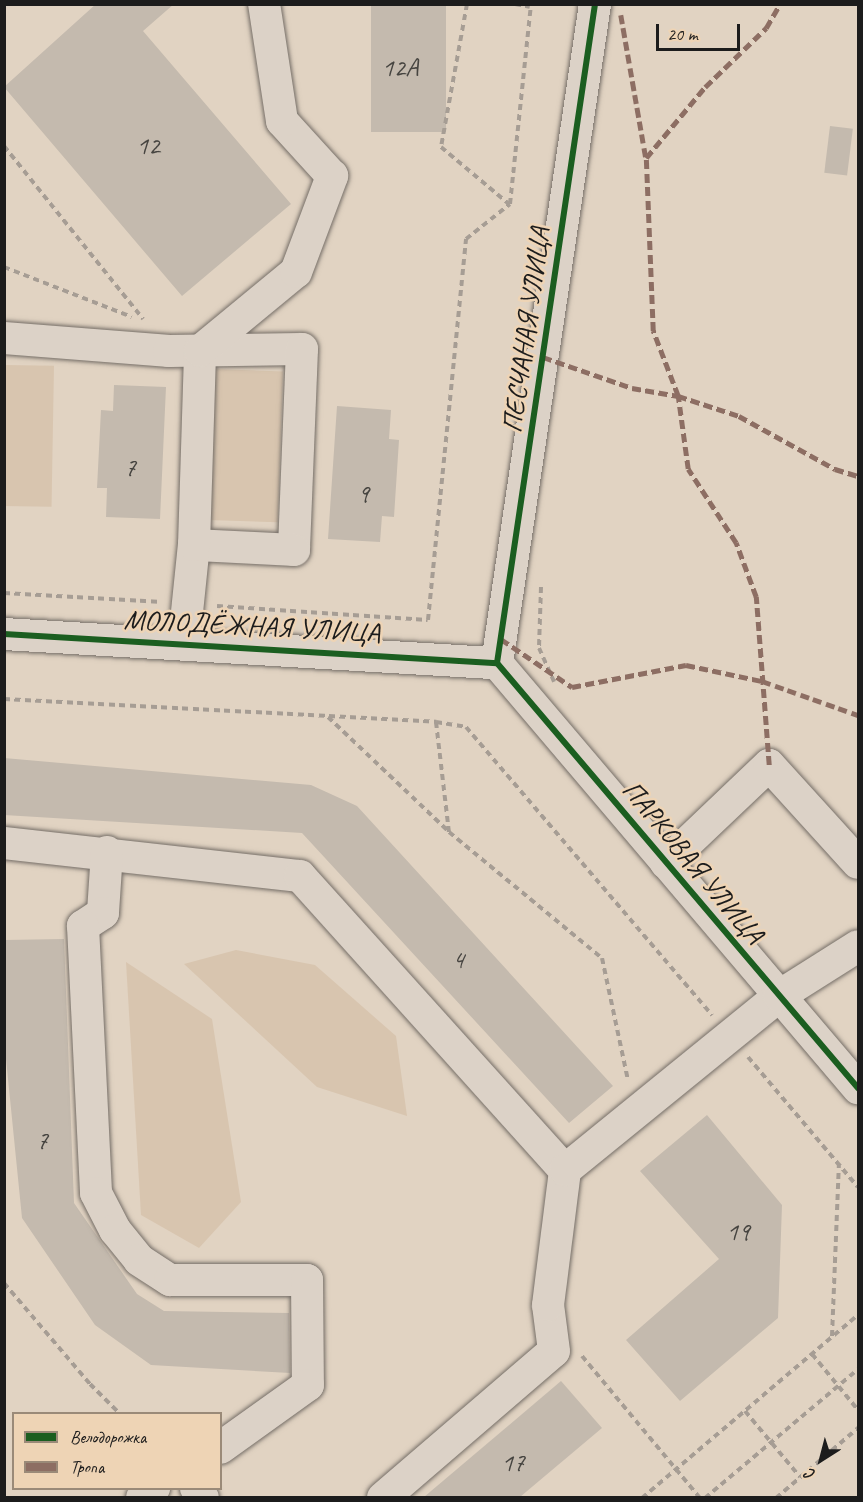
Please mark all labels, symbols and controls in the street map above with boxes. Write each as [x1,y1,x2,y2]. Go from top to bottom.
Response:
scale bar [659,12,743,50]
text: 20 m [667,23,698,45]
house number: 12А [382,52,418,84]
house number: 12 [136,130,160,162]
street label: ПЕСЧАНАЯ УЛИЦА [495,225,557,435]
house number: 7 [124,452,136,484]
house number: 9 [357,478,369,510]
street label: МОЛОДЁЖНАЯ УЛИЦА [124,603,380,649]
street label: ПАРКОВАЯ УЛИЦА [615,773,771,951]
house number: 4 [452,944,464,976]
house number: 7 [36,1125,48,1157]
house number: 19 [726,1216,750,1248]
legend [12,1412,222,1490]
text: Велодорожка [70,1426,146,1448]
north arrow [791,1430,851,1490]
house number: 17 [501,1447,525,1479]
text: Тропа [70,1456,104,1478]
text: С [801,1464,819,1485]

